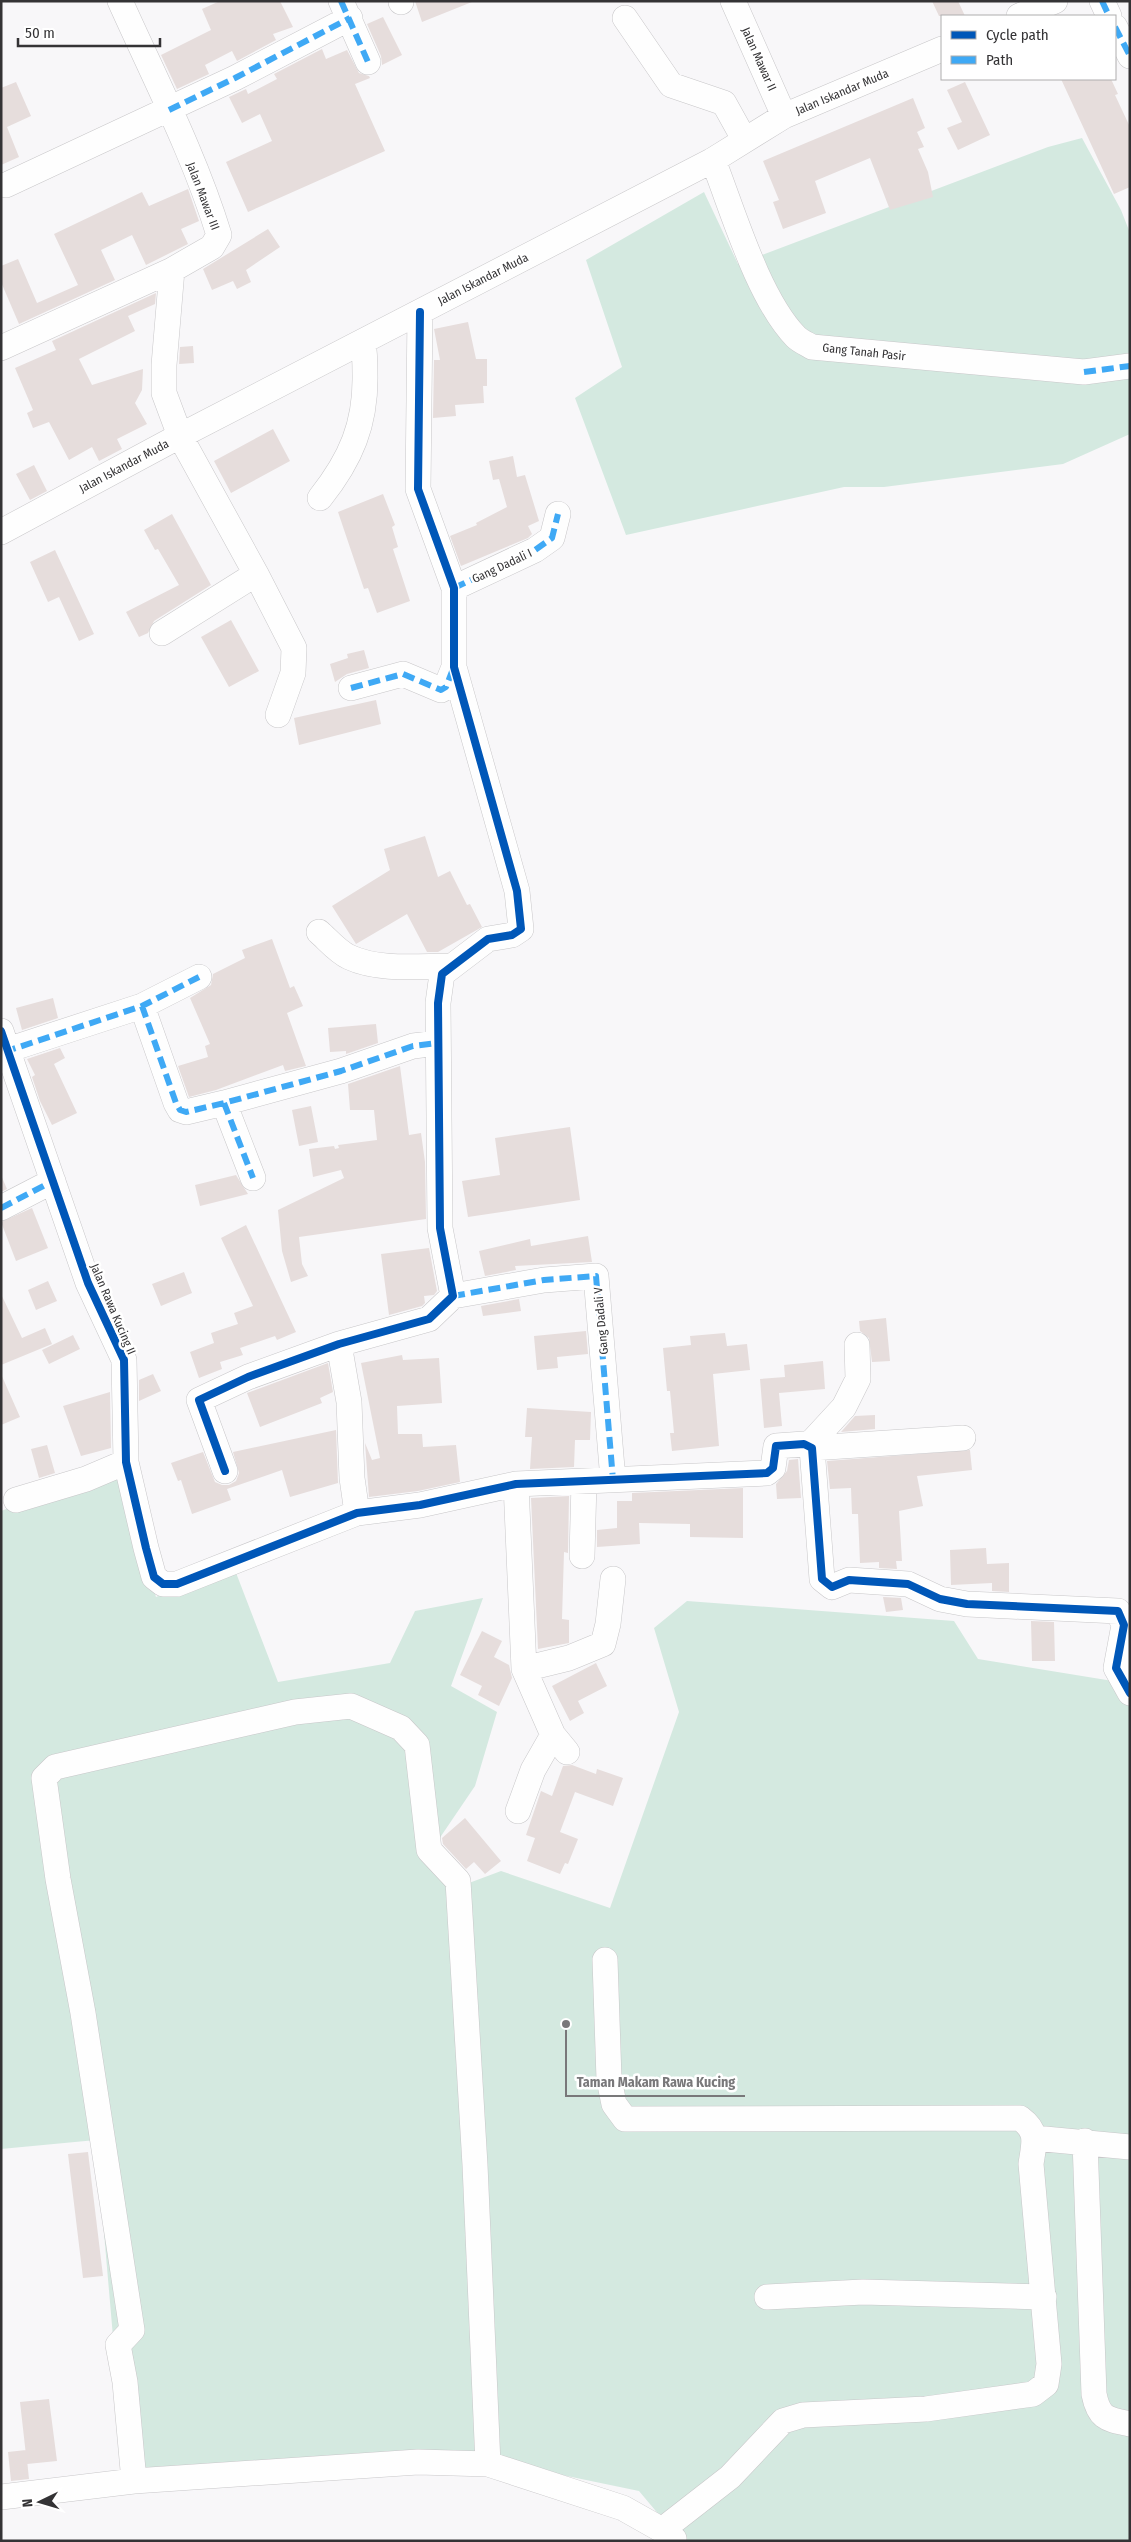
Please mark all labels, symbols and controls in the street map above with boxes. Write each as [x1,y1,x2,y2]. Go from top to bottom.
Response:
scale bar [18,15,160,47]
legend [941,15,1116,80]
text: 50 m [25,24,55,42]
street label: Jalan Mawar II [739,25,779,93]
text: Cycle path [986,26,1049,44]
text: Path [986,51,1013,69]
street label: Jalan Iskandar Muda [793,66,891,118]
street label: Jalan Mawar III [184,160,222,232]
street label: Jalan Iskandar Muda [435,250,531,308]
street label: Gang Tanah Pasir [822,341,907,363]
street label: Jalan Iskandar Muda [77,436,171,496]
street label: Gang Dadali I [470,546,534,586]
street label: Jalan Rawa Kucing II [87,1261,139,1357]
street label: Gang Dadali V [591,1286,611,1355]
callout: Taman Makam Rawa Kucing [566,2067,745,2096]
text: Taman Makam Rawa Kucing [577,2074,735,2091]
north arrow [15,2477,65,2527]
text: N [19,2498,36,2508]

